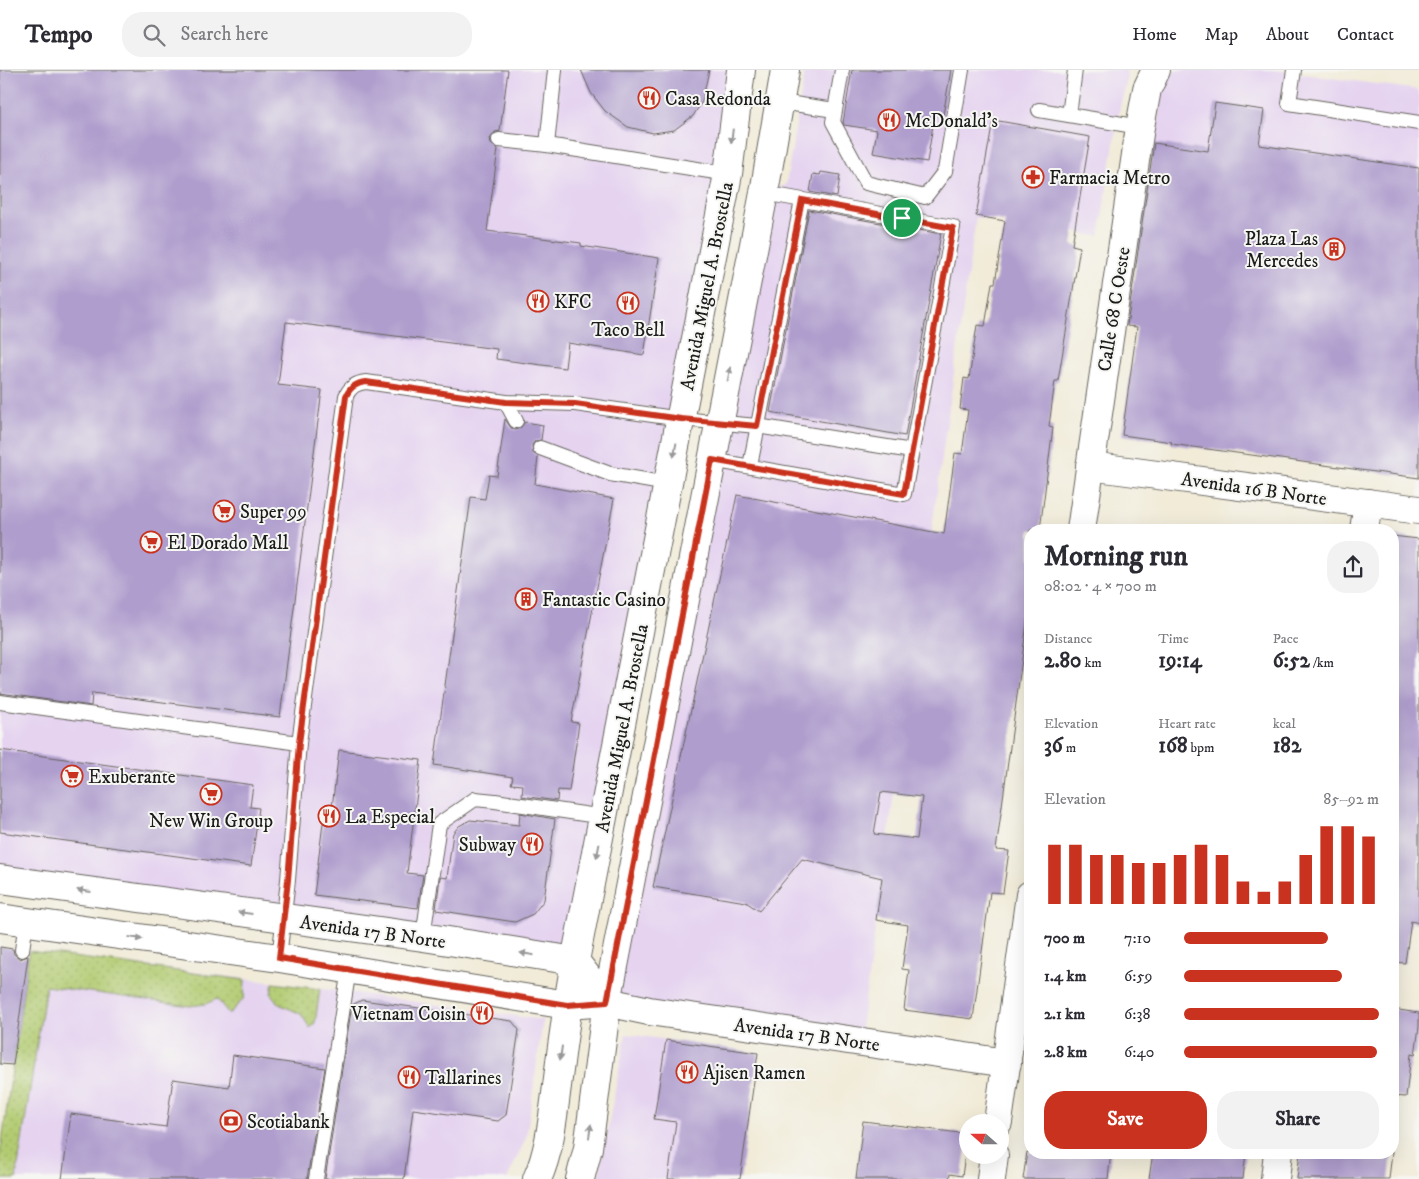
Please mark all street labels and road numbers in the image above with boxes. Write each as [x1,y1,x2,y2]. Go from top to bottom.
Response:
street label: Avenida Miguel A. Brostella [676,180,739,392]
street label: Calle 68 C Oeste [1093,245,1136,373]
street label: Avenida 16 B Norte [1180,468,1328,511]
street label: Avenida Miguel A. Brostella [591,622,654,834]
street label: Avenida 17 B Norte [298,911,447,954]
street label: Avenida 17 B Norte [732,1014,881,1057]

